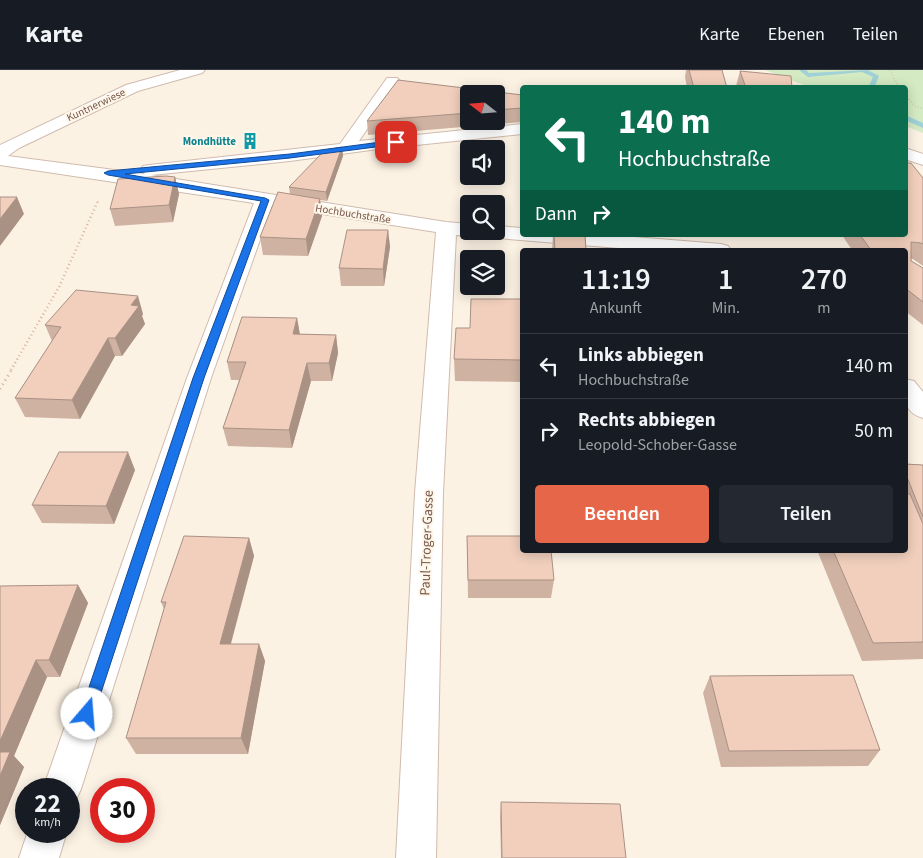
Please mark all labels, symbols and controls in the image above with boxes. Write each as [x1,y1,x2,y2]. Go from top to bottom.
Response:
text: Karte [25,17,83,52]
text: Karte [699,22,740,47]
text: Ebenen [768,22,825,47]
text: Teilen [853,22,898,47]
street label: Kuntnerwiese [64,85,128,125]
north arrow [460,85,505,130]
map controls [460,85,505,295]
text: 140 m [618,97,710,147]
icon: left [535,105,600,170]
pin [375,121,417,163]
icon: arrive [382,128,410,156]
building icon: Mondhütte [240,131,260,151]
place label: Mondhütte [183,134,236,149]
button: sound [460,140,505,185]
text: Hochbuchstraße [618,143,770,175]
button: search [460,195,505,240]
icon: right [587,200,615,228]
street label: Hochbuchstraße [314,201,392,227]
text: Dann [535,201,577,228]
button: layers [460,250,505,295]
text: 11:19 [581,258,651,301]
text: 1 [718,258,734,301]
text: 270 [801,258,847,301]
text: Ankunft [590,297,642,319]
text: Min. [712,297,740,319]
text: m [817,297,831,319]
text: Links abbiegen [578,342,704,369]
icon: left [535,352,563,380]
text: 140 m [845,353,893,380]
text: Hochbuchstraße [578,369,689,391]
text: Rechts abbiegen [578,407,716,434]
icon: right [535,417,563,445]
text: 50 m [855,418,893,445]
text: Leopold-Schober-Gasse [578,434,737,456]
button: Beenden [535,485,709,543]
button: Teilen [719,485,893,543]
street label: Paul-Troger-Gasse [415,490,439,596]
position arrow [60,687,112,739]
speed limit sign: 30 [90,778,155,843]
text: 22 [34,786,61,822]
text: km/h [34,814,61,831]

